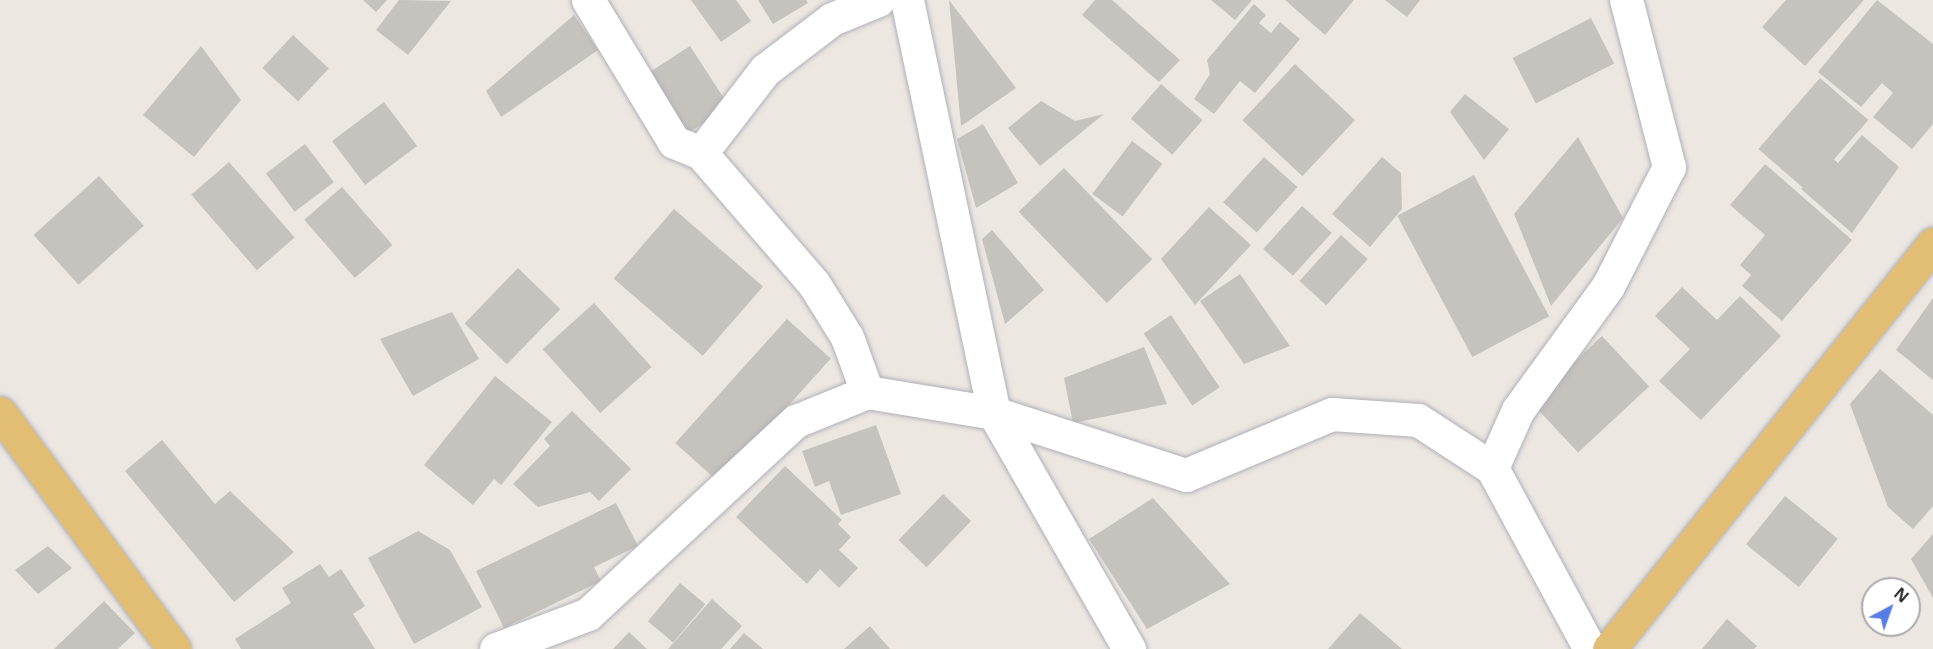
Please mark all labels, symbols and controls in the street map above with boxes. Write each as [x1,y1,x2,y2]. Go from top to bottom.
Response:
north arrow [1861,577,1921,637]
text: N [1889,582,1914,607]

